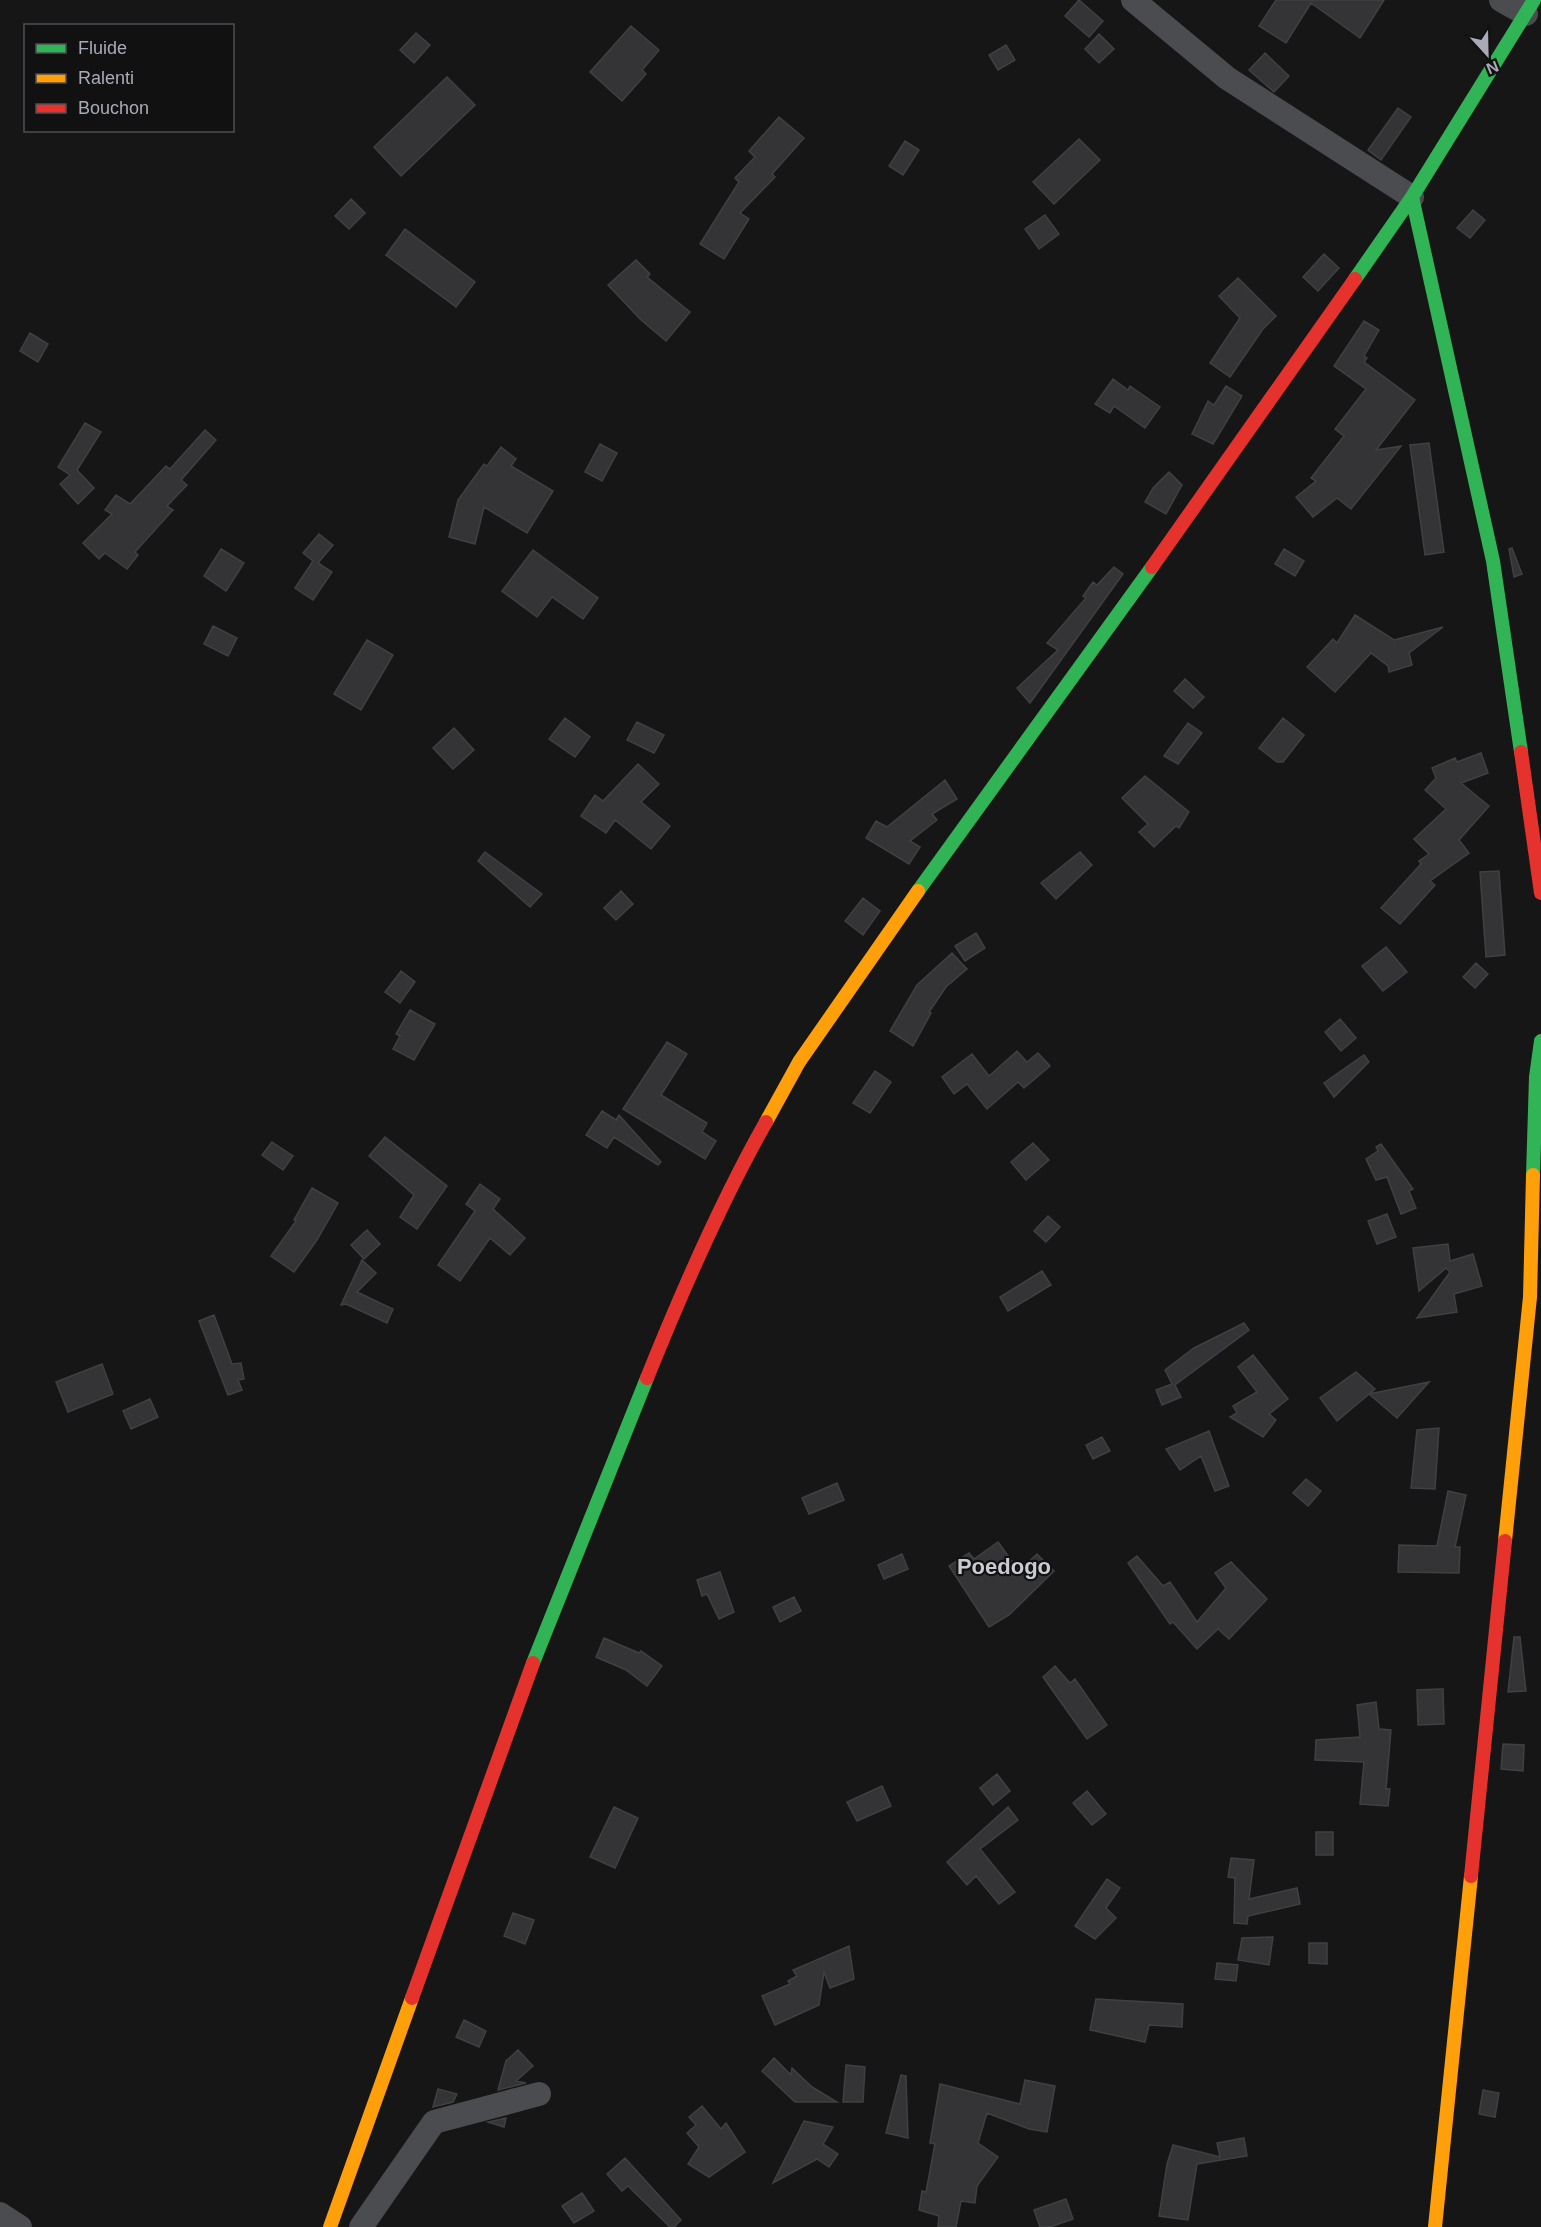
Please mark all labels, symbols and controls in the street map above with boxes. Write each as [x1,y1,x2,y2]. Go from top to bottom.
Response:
legend [24,24,234,132]
north arrow [1457,24,1517,84]
text: Fluide [78,38,127,58]
text: N [1484,57,1501,77]
text: Ralenti [78,68,134,88]
text: Bouchon [78,98,149,118]
district label: Poedogo [957,1554,1051,1579]

